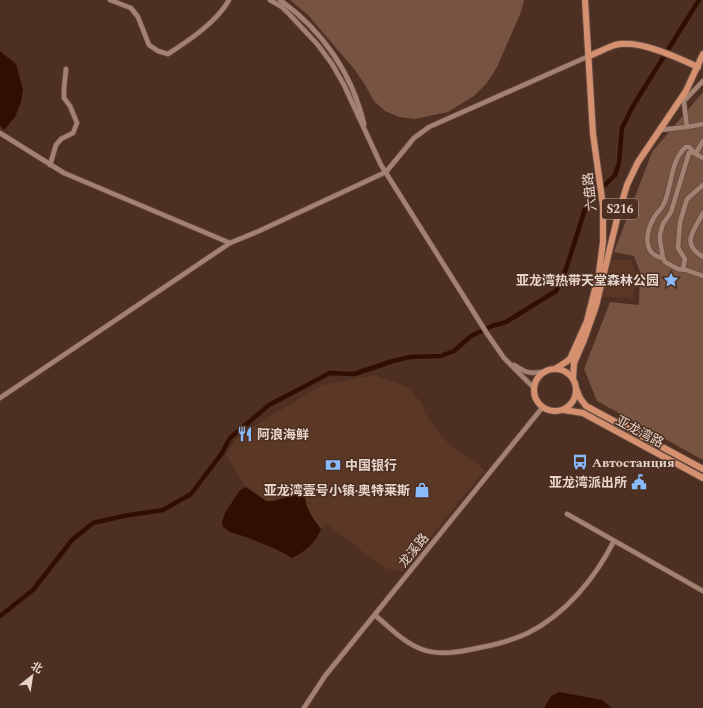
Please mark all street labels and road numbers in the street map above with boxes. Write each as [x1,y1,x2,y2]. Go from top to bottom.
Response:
street label: 六盘路 [578,171,602,212]
road number: S216 [602,199,638,219]
street label: 亚龙湾路 [612,411,667,453]
street label: 龙溪路 [394,529,434,572]

